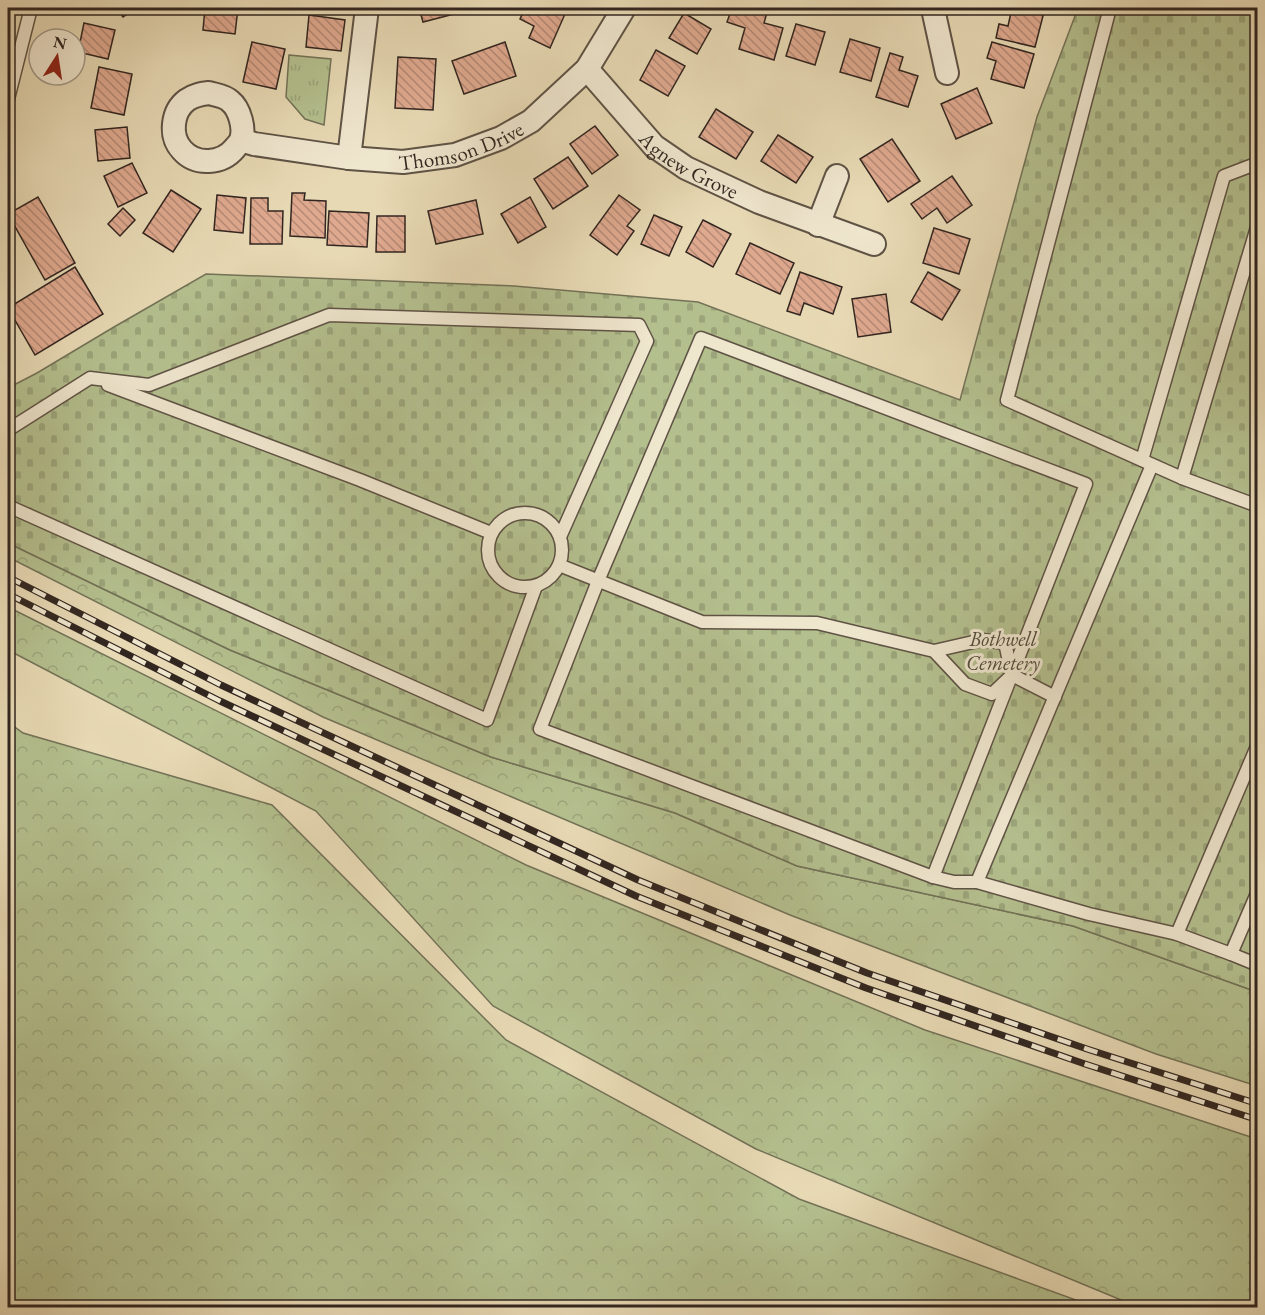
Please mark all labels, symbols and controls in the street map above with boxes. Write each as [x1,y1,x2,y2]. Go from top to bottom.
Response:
north arrow [27,27,87,87]
text: N [51,31,69,54]
street label: Thomson Drive [397,115,528,176]
street label: Agnew Grove [633,125,743,204]
park label: Bothwell Cemetery [966,625,1040,676]

